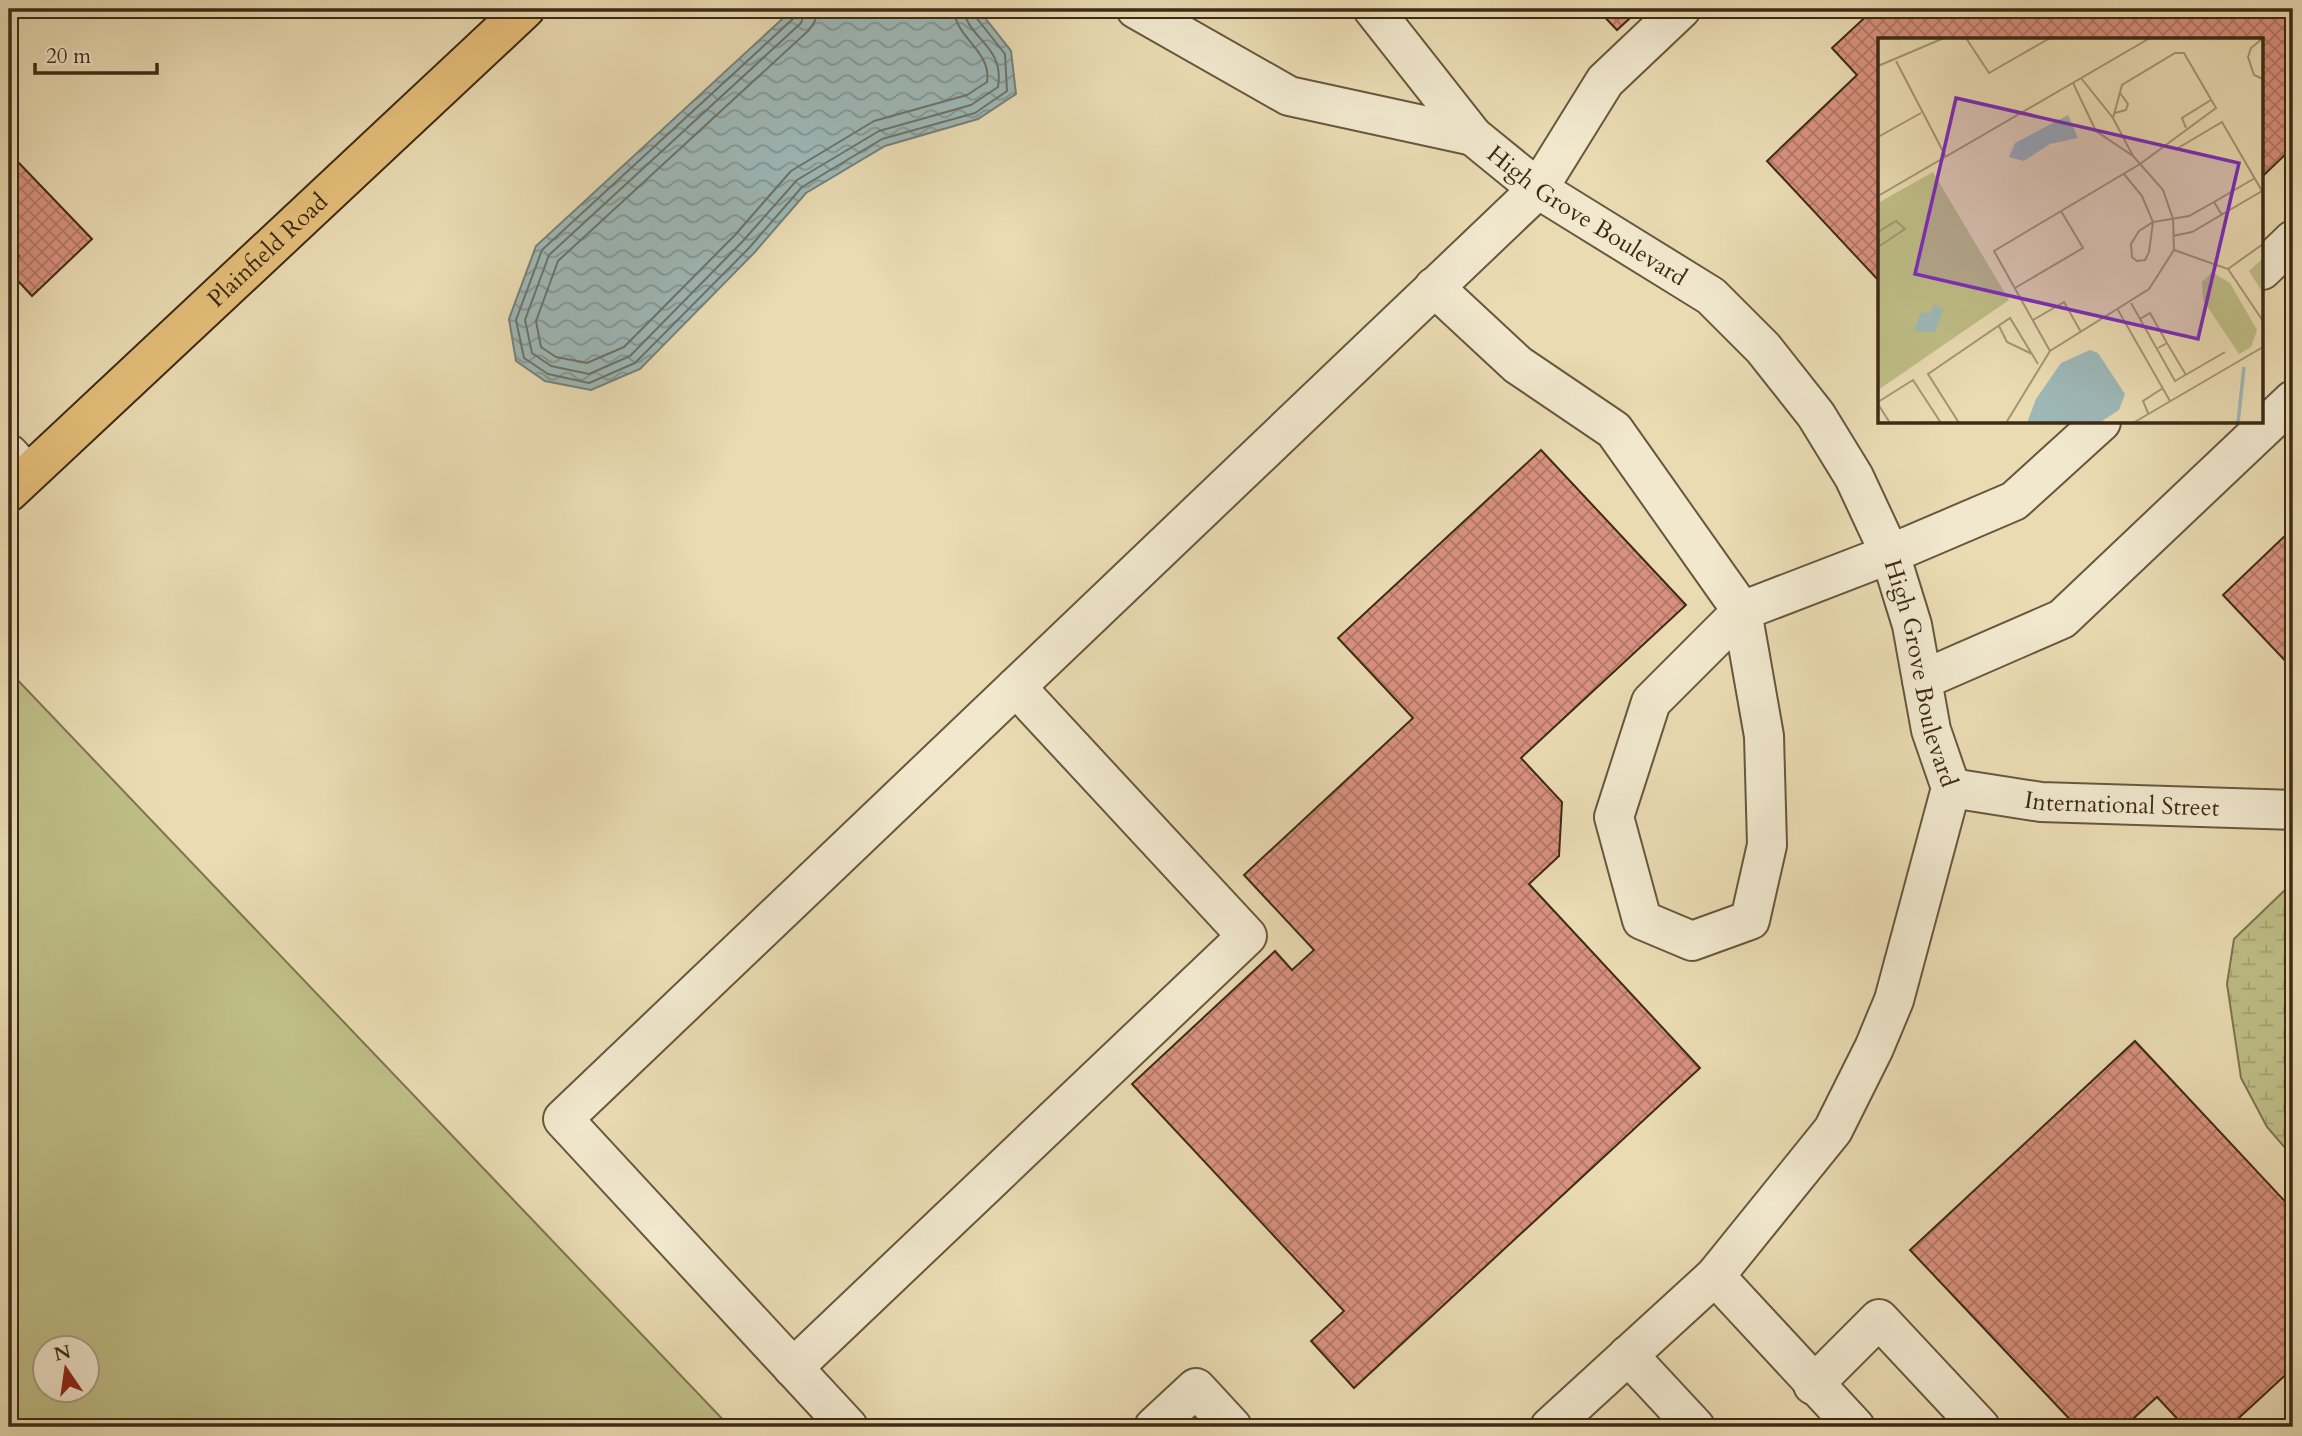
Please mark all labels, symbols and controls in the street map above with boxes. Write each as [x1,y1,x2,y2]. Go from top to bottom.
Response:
scale bar [35,32,158,76]
inset map [1878,38,2264,424]
text: 20 m [46,42,91,71]
street label: High Grove Boulevard [1480,138,1693,294]
street label: Plainfield Road [200,186,335,315]
street label: High Grove Boulevard [1876,556,1965,792]
street label: International Street [2022,784,2220,825]
north arrow [32,1334,102,1404]
text: N [51,1339,74,1368]

